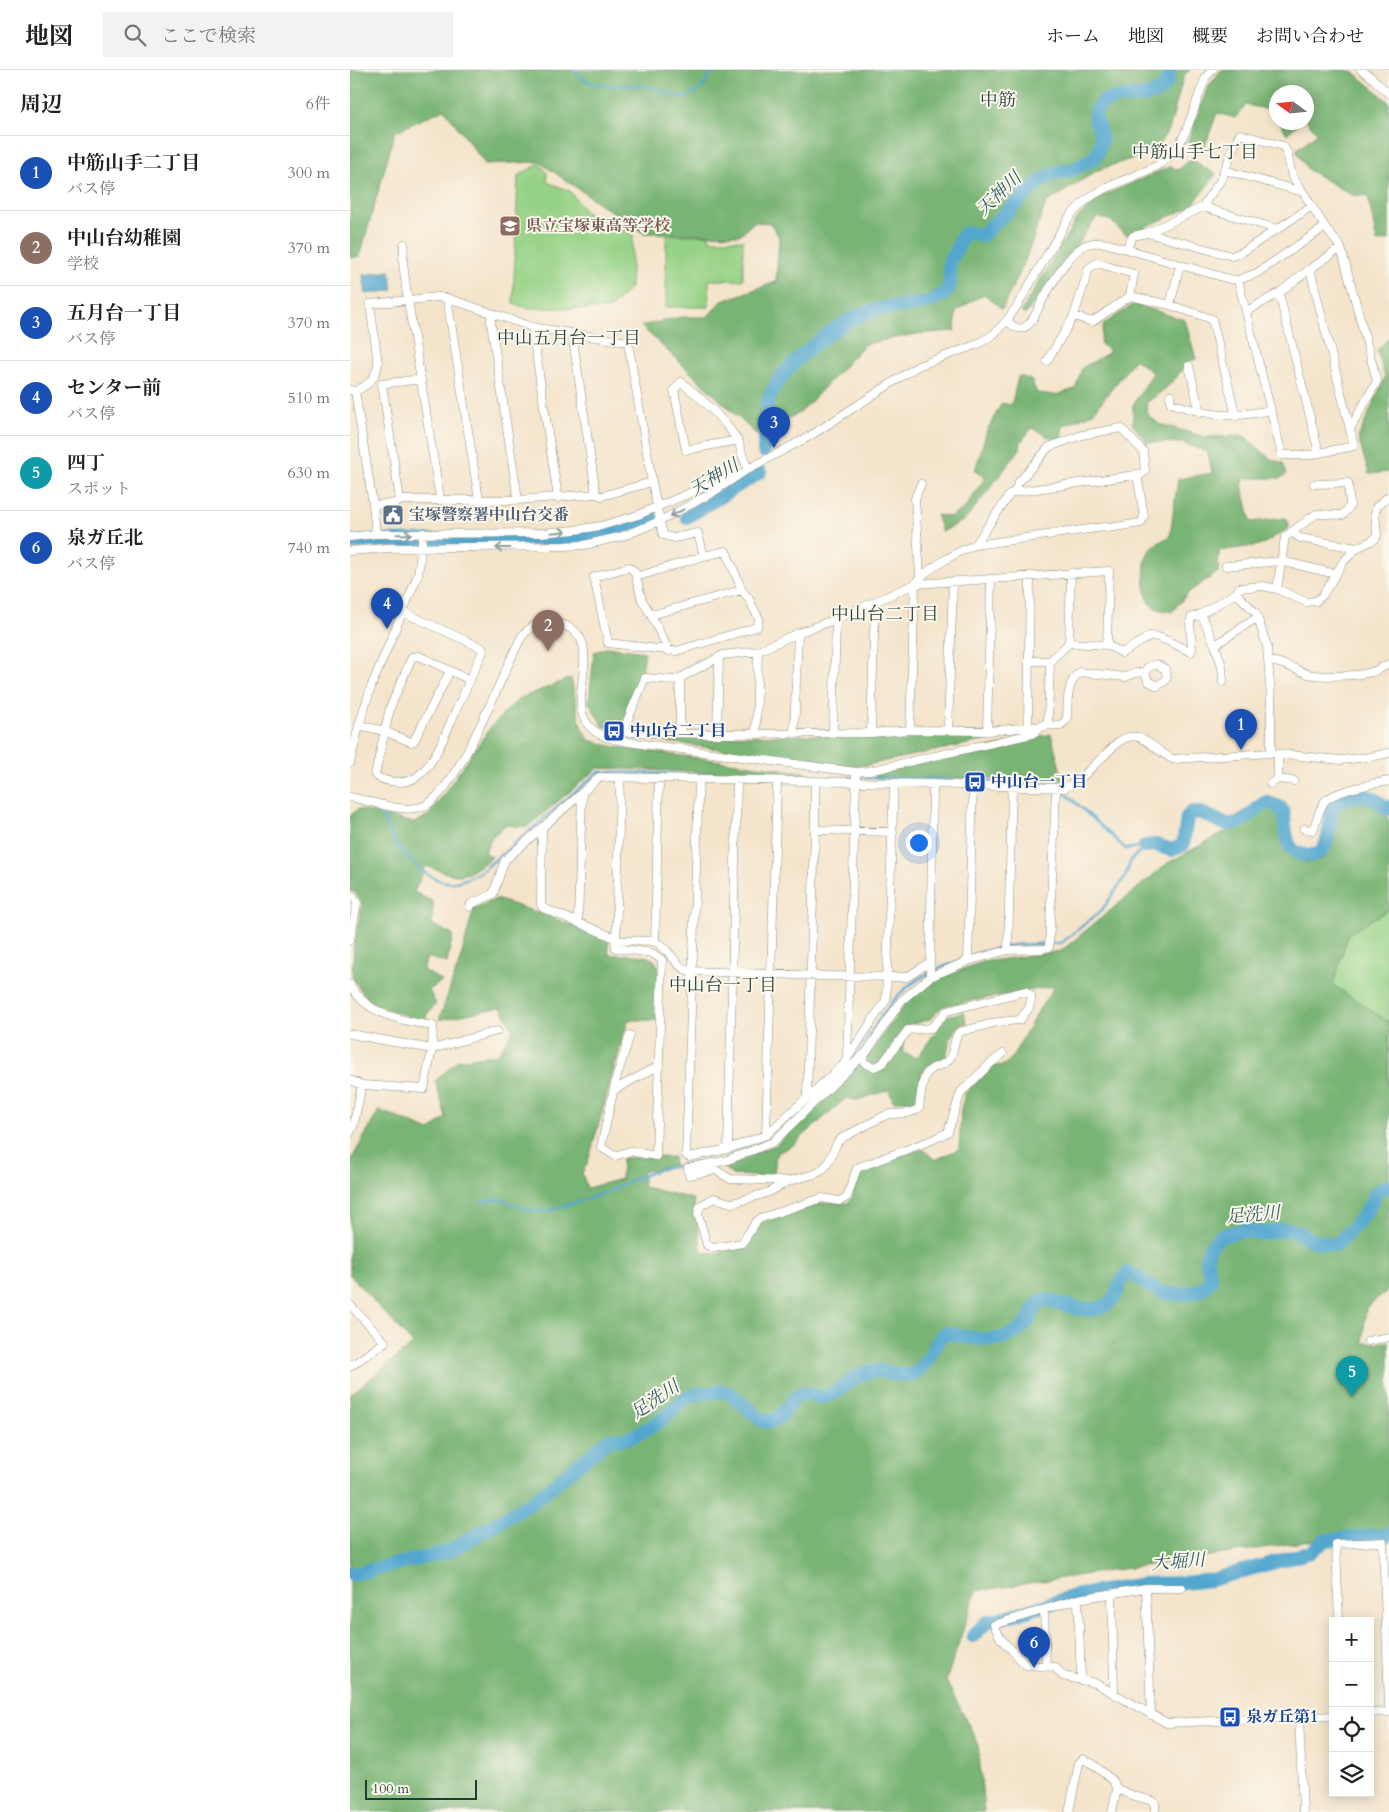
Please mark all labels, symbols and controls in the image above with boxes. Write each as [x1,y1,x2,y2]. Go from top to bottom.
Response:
search box [103,12,453,57]
text: 地図 [25,20,73,53]
icon: search [121,21,149,49]
text: ここで検索 [161,23,256,49]
text: ホーム [1046,24,1100,49]
text: 地図 [1128,24,1164,49]
text: 概要 [1192,24,1228,49]
text: お問い合わせ [1256,24,1364,49]
north arrow [1269,85,1314,130]
district label: 中筋 [980,88,1016,113]
text: 周辺 [20,90,62,119]
text: 6件 [306,93,330,115]
district label: 中筋山手七丁目 [1132,140,1258,165]
text: 中筋山手二丁目 [67,150,200,176]
text: 1 [32,162,40,184]
text: 300 m [288,162,330,184]
water label: 天神川 [971,165,1029,222]
text: バス停 [67,178,115,200]
school or university icon: 県立宝塚東高等学校 [498,214,522,238]
place label: 県立宝塚東高等学校 [526,215,671,237]
text: 中山台幼稚園 [67,225,181,251]
text: 2 [32,237,40,259]
text: 370 m [288,237,330,259]
text: 学校 [67,253,99,275]
text: 五月台一丁目 [67,300,181,326]
text: 3 [32,312,40,334]
text: 370 m [288,312,330,334]
district label: 中山五月台一丁目 [497,326,641,351]
text: バス停 [67,328,115,350]
text: センター前 [67,375,161,401]
text: 4 [32,387,40,409]
text: 510 m [288,387,330,409]
text: バス停 [67,403,115,425]
pin: 3 [758,407,790,448]
text: 四丁 [67,450,105,476]
water label: 天神川 [684,452,745,503]
text: 5 [32,462,40,484]
text: 630 m [288,462,330,484]
text: スポット [67,478,131,500]
public building icon: 宝塚警察署中山台交番 [381,503,405,527]
place label: 宝塚警察署中山台交番 [409,504,569,526]
one-way arrow [670,509,685,518]
text: 泉ガ丘北 [67,525,143,551]
one-way arrow [550,527,566,536]
one-way arrow [395,529,411,539]
text: 6 [32,537,40,559]
text: 740 m [288,537,330,559]
one-way arrow [495,543,512,553]
text: バス停 [67,553,115,575]
pin: 4 [371,588,403,629]
district label: 中山台二丁目 [831,602,939,627]
pin: 2 [532,610,564,651]
pin: 1 [1225,709,1257,750]
bus stop icon: 中山台二丁目 [602,719,626,743]
place label: 中山台二丁目 [630,720,726,742]
bus stop icon: 中山台一丁目 [963,770,987,794]
place label: 中山台一丁目 [991,771,1087,793]
your location [906,830,932,856]
district label: 中山台一丁目 [669,973,777,998]
water label: 足洗川 [1225,1200,1283,1230]
pin: 5 [1336,1356,1368,1397]
water label: 足洗川 [626,1373,686,1425]
water label: 大堀川 [1150,1548,1208,1576]
map controls [1329,1617,1374,1797]
button: + [1329,1617,1374,1662]
pin: 6 [1018,1627,1050,1668]
button: − [1329,1662,1374,1707]
bus stop icon: 泉ガ丘第1 [1218,1705,1242,1729]
place label: 泉ガ丘第1 [1246,1706,1318,1728]
button: locate [1329,1707,1374,1752]
button: layers [1329,1752,1374,1797]
scale bar [365,1777,478,1800]
text: 100 m [372,1779,409,1798]

